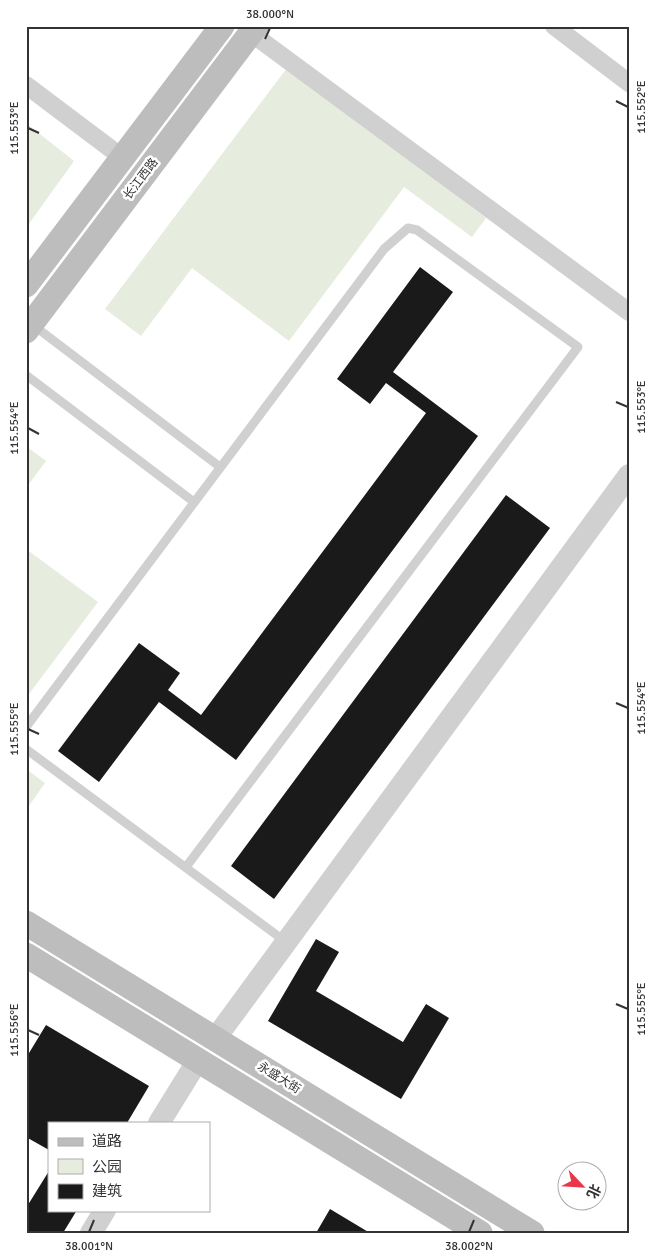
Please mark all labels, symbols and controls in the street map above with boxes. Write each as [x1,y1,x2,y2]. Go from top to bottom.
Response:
text: 38.000°N [246,7,294,22]
text: 115.552°E [634,80,649,134]
text: 115.553°E [7,101,22,155]
street label: 长江西路 [121,155,161,203]
text: 115.553°E [634,380,649,434]
text: 115.554°E [7,401,22,455]
text: 115.554°E [634,681,649,735]
text: 115.555°E [7,702,22,756]
text: 115.555°E [634,982,649,1036]
text: 115.556°E [7,1003,22,1057]
street label: 永盛大街 [255,1059,303,1097]
legend [48,1122,210,1212]
text: 道路 [92,1132,122,1150]
text: 公园 [92,1158,122,1176]
north arrow [558,1162,608,1212]
text: 北 [583,1181,604,1201]
text: 建筑 [92,1182,122,1200]
text: 38.001°N [65,1239,113,1254]
text: 38.002°N [445,1239,493,1254]

